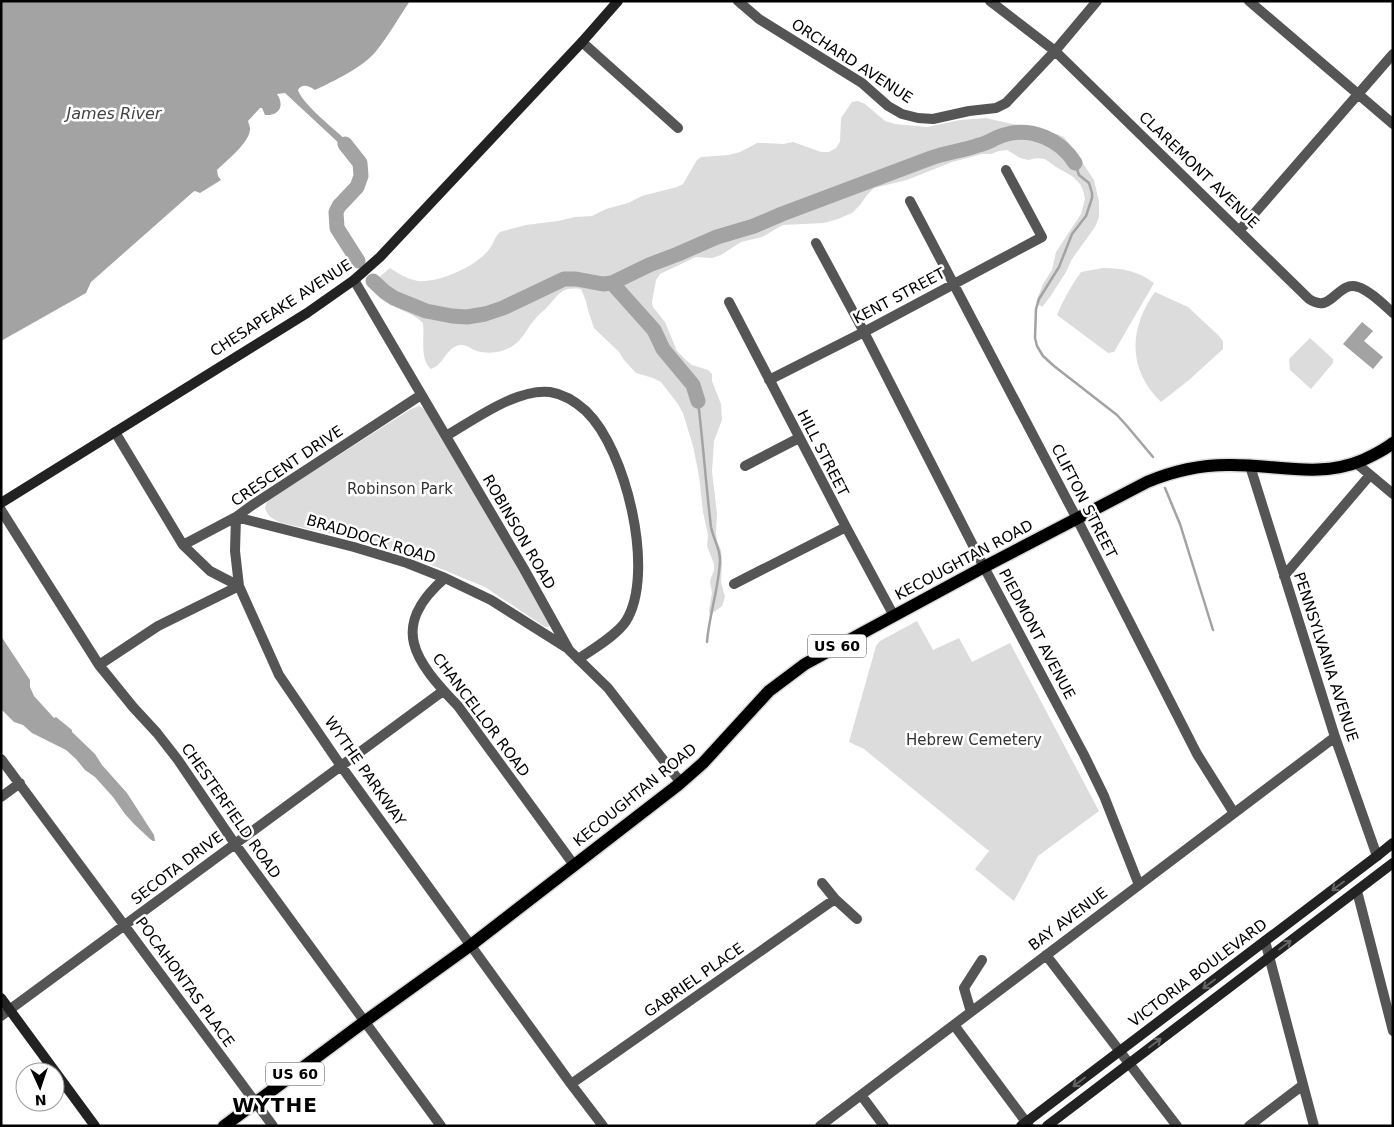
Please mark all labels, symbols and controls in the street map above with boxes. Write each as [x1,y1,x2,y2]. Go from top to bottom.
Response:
street label: ORCHARD AVENUE [788,15,916,107]
water label: James River [64,104,163,123]
street label: CLAREMONT AVENUE [1135,108,1263,232]
street label: CHESAPEAKE AVENUE [207,256,355,360]
street label: KENT STREET [850,264,949,328]
street label: HILL STREET [794,407,853,500]
street label: CRESCENT DRIVE [228,422,346,510]
street label: CLIFTON STREET [1047,441,1121,562]
street label: ROBINSON ROAD [479,472,559,592]
park label: Robinson Park [347,480,453,498]
street label: BRADDOCK ROAD [304,511,438,567]
street label: KECOUGHTAN ROAD [892,516,1036,604]
street label: PIEDMONT AVENUE [995,566,1079,702]
street label: PENNSYLVANIA AVENUE [1290,570,1362,744]
road number: US 60 [808,634,866,658]
street label: CHANCELLOR ROAD [429,650,533,780]
street label: WYTHE PARKWAY [321,713,410,830]
park label: Hebrew Cemetery [906,731,1042,749]
street label: CHESTERFIELD ROAD [178,740,284,882]
street label: KECOUGHTAN ROAD [570,740,700,850]
street label: SECOTA DRIVE [127,828,227,908]
one-way arrow [1332,880,1345,891]
street label: BAY AVENUE [1025,884,1111,954]
street label: POCAHONTAS PLACE [132,914,238,1050]
street label: VICTORIA BOULEVARD [1125,915,1271,1031]
street label: GABRIEL PLACE [641,939,747,1021]
one-way arrow [1278,940,1291,951]
one-way arrow [1202,979,1216,989]
one-way arrow [1148,1038,1161,1049]
north arrow [15,1062,65,1112]
road number: US 60 [266,1062,324,1086]
one-way arrow [1072,1077,1086,1087]
text: N [34,1092,47,1108]
district label: WYTHE [232,1093,318,1117]

